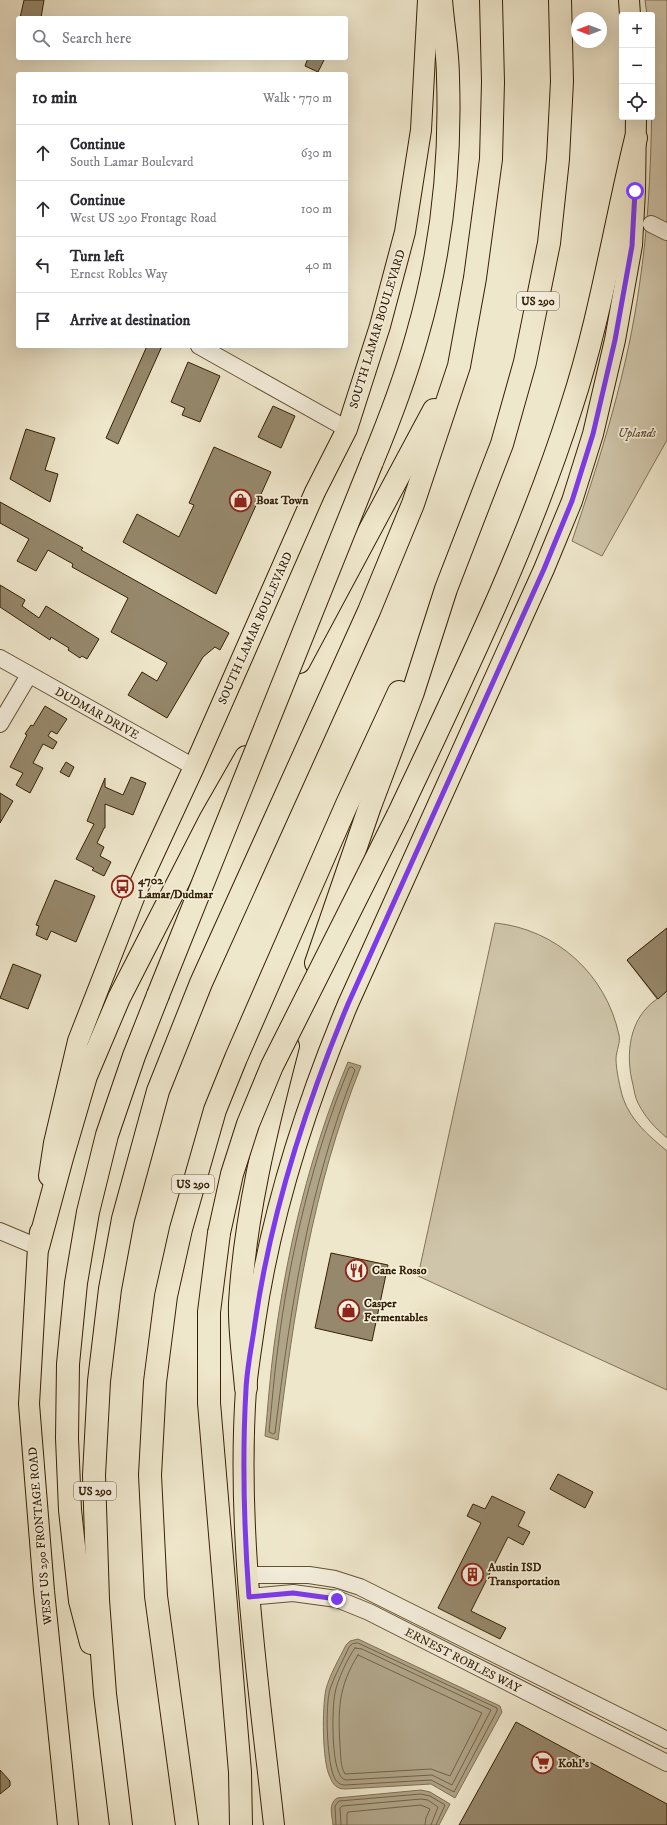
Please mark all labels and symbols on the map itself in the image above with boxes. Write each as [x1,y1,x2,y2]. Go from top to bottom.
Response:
north arrow [571,12,607,48]
route start [626,182,644,200]
street label: SOUTH LAMAR BOULEVARD [346,248,409,410]
road number: US 290 [517,292,559,310]
park label: Uplands [618,426,656,441]
shop icon: Boat Town [227,487,253,513]
place label: Boat Town [256,493,309,508]
street label: SOUTH LAMAR BOULEVARD [215,549,296,707]
street label: DUDMAR DRIVE [52,684,142,743]
place label: 4702 Lamar/Dudmar [137,873,213,902]
bus stop icon: 4702 Lamar/Dudmar [109,874,135,900]
road number: US 290 [172,1175,214,1193]
restaurant icon: Cane Rosso [343,1257,369,1283]
place label: Cane Rosso [372,1263,427,1278]
place label: Casper Fermentables [364,1296,428,1325]
shop icon: Casper Fermentables [335,1297,361,1323]
street label: WEST US 290 FRONTAGE ROAD [25,1446,56,1627]
road number: US 290 [74,1482,116,1500]
place label: Austin ISD Transportation [487,1560,561,1589]
building icon: Austin ISD Transportation [460,1561,486,1587]
route end [328,1590,346,1608]
street label: ERNEST ROBLES WAY [402,1625,524,1696]
supermarket icon: Kohl's [529,1750,555,1776]
place label: Kohl's [558,1756,589,1771]

